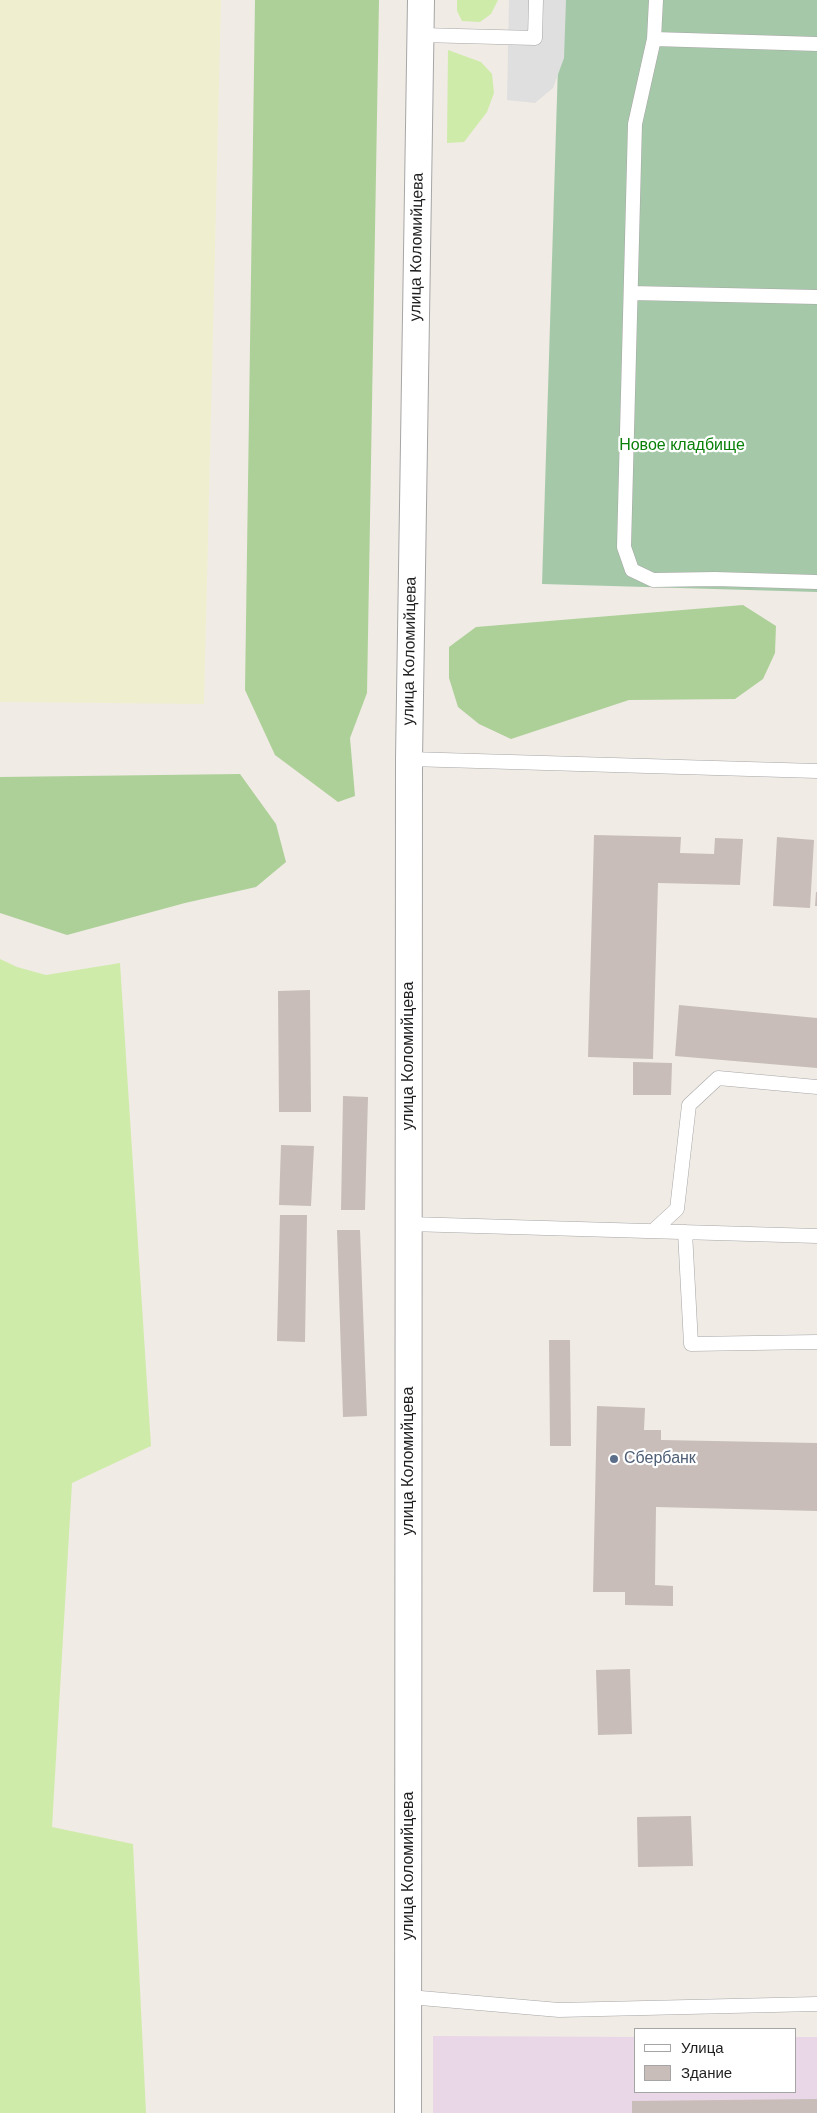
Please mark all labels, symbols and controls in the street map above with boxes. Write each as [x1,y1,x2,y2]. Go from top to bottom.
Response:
street label: улица Коломийцева [406,173,428,321]
park label: Новое кладбище [619,436,745,456]
street label: улица Коломийцева [399,577,421,725]
street label: улица Коломийцева [399,982,419,1130]
street label: улица Коломийцева [399,1387,419,1535]
place label: Сбербанк [624,1449,696,1469]
marker: Сбербанк [608,1453,620,1465]
street label: улица Коломийцева [399,1792,419,1940]
legend [634,2028,797,2093]
text: Улица [681,2039,724,2056]
text: Здание [681,2064,732,2081]

